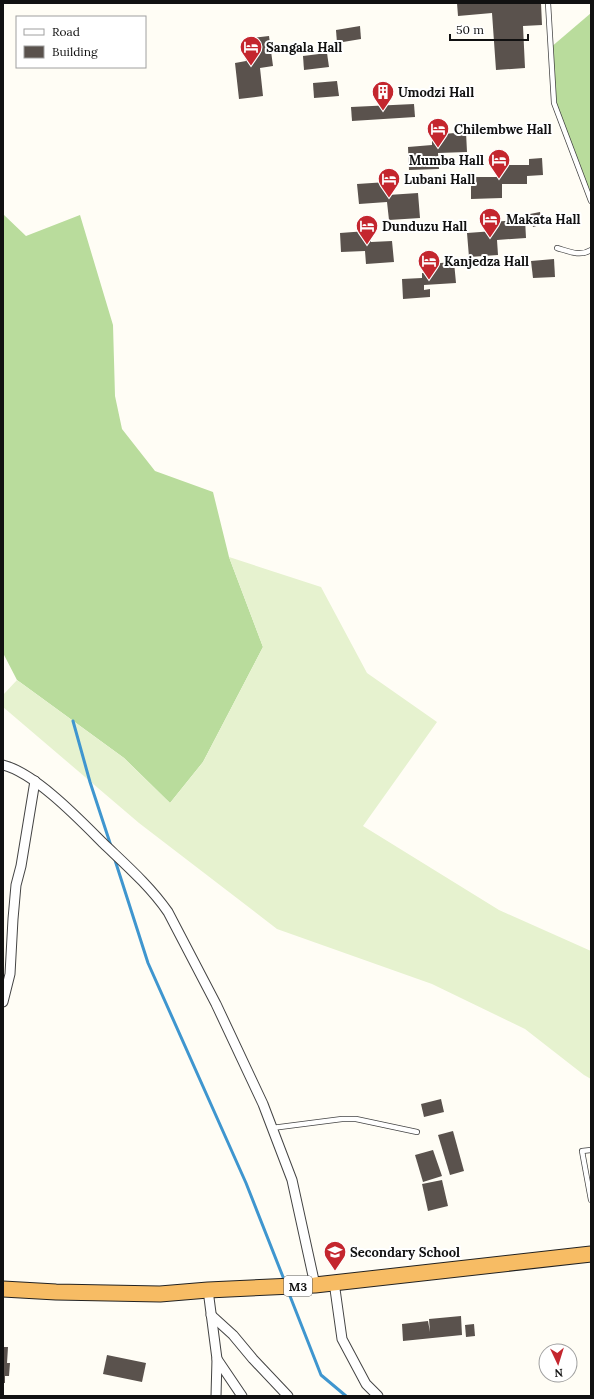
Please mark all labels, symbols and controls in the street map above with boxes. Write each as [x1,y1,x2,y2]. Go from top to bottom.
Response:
legend [16,16,146,68]
scale bar [450,16,528,42]
text: 50 m [456,22,484,37]
text: Road [52,24,80,39]
hotel icon: Sangala Hall [238,34,264,67]
place label: Sangala Hall [266,39,342,56]
text: Building [52,44,98,59]
building icon: Umodzi Hall [370,79,396,112]
place label: Umodzi Hall [398,84,474,101]
hotel icon: Chilembwe Hall [425,116,451,149]
place label: Chilembwe Hall [454,121,552,138]
hotel icon: Mumba Hall [486,147,512,180]
place label: Mumba Hall [409,152,484,169]
hotel icon: Lubani Hall [376,166,402,199]
place label: Lubani Hall [404,171,475,188]
hotel icon: Makata Hall [477,206,503,239]
place label: Makata Hall [506,211,581,228]
hotel icon: Dunduzu Hall [354,213,380,246]
place label: Dunduzu Hall [382,218,467,235]
hotel icon: Kanjedza Hall [416,248,442,281]
place label: Kanjedza Hall [444,253,529,270]
school or university icon: Secondary School [322,1239,348,1272]
place label: Secondary School [350,1244,460,1261]
road number: M3 [284,1276,312,1296]
north arrow [538,1343,578,1383]
text: N [553,1366,563,1380]

